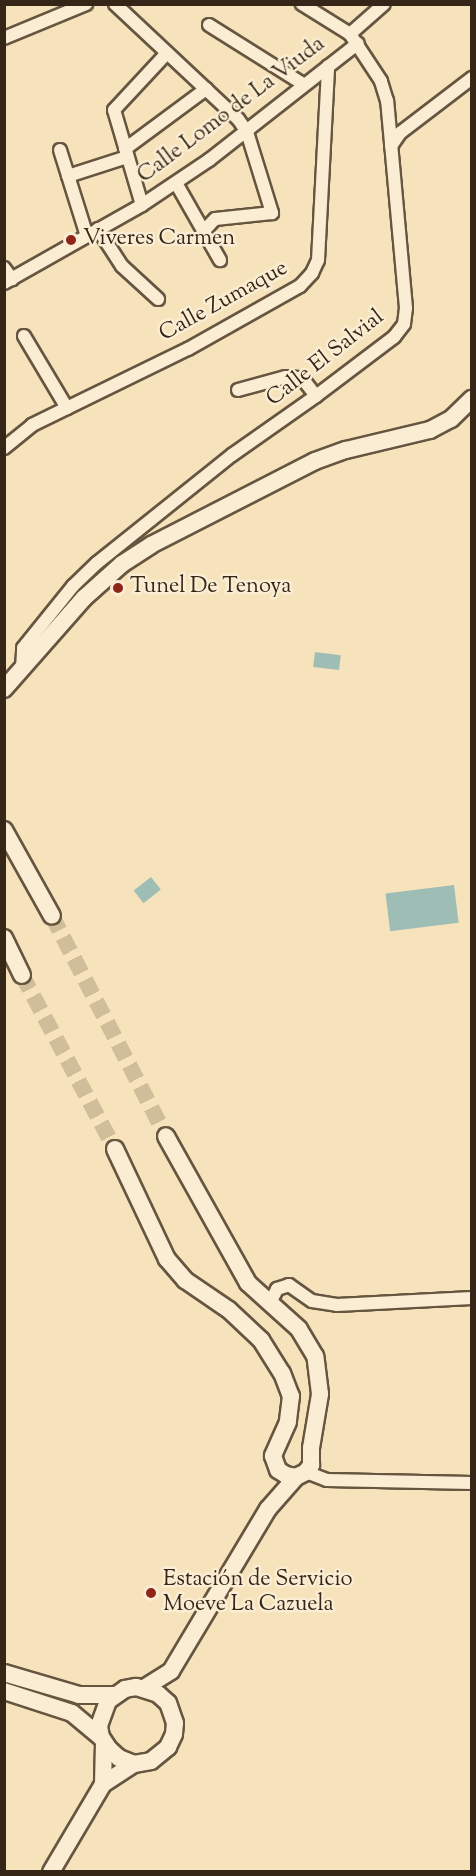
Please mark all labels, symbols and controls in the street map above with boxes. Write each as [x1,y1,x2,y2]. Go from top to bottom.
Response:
street label: Calle Lomo de La Viuda [133,32,331,190]
place label: Viveres Carmen [83,227,235,253]
marker: Viveres Carmen [64,233,78,247]
street label: Calle Zumaque [155,256,293,348]
street label: Calle El Salvial [262,305,390,413]
place label: Tunel De Tenoya [130,575,291,601]
marker: Tunel De Tenoya [111,581,125,595]
place label: Estación de Servicio Moeve La Cazuela [163,1567,353,1618]
marker: Estación de Servicio Moeve La Cazuela [144,1586,158,1600]

